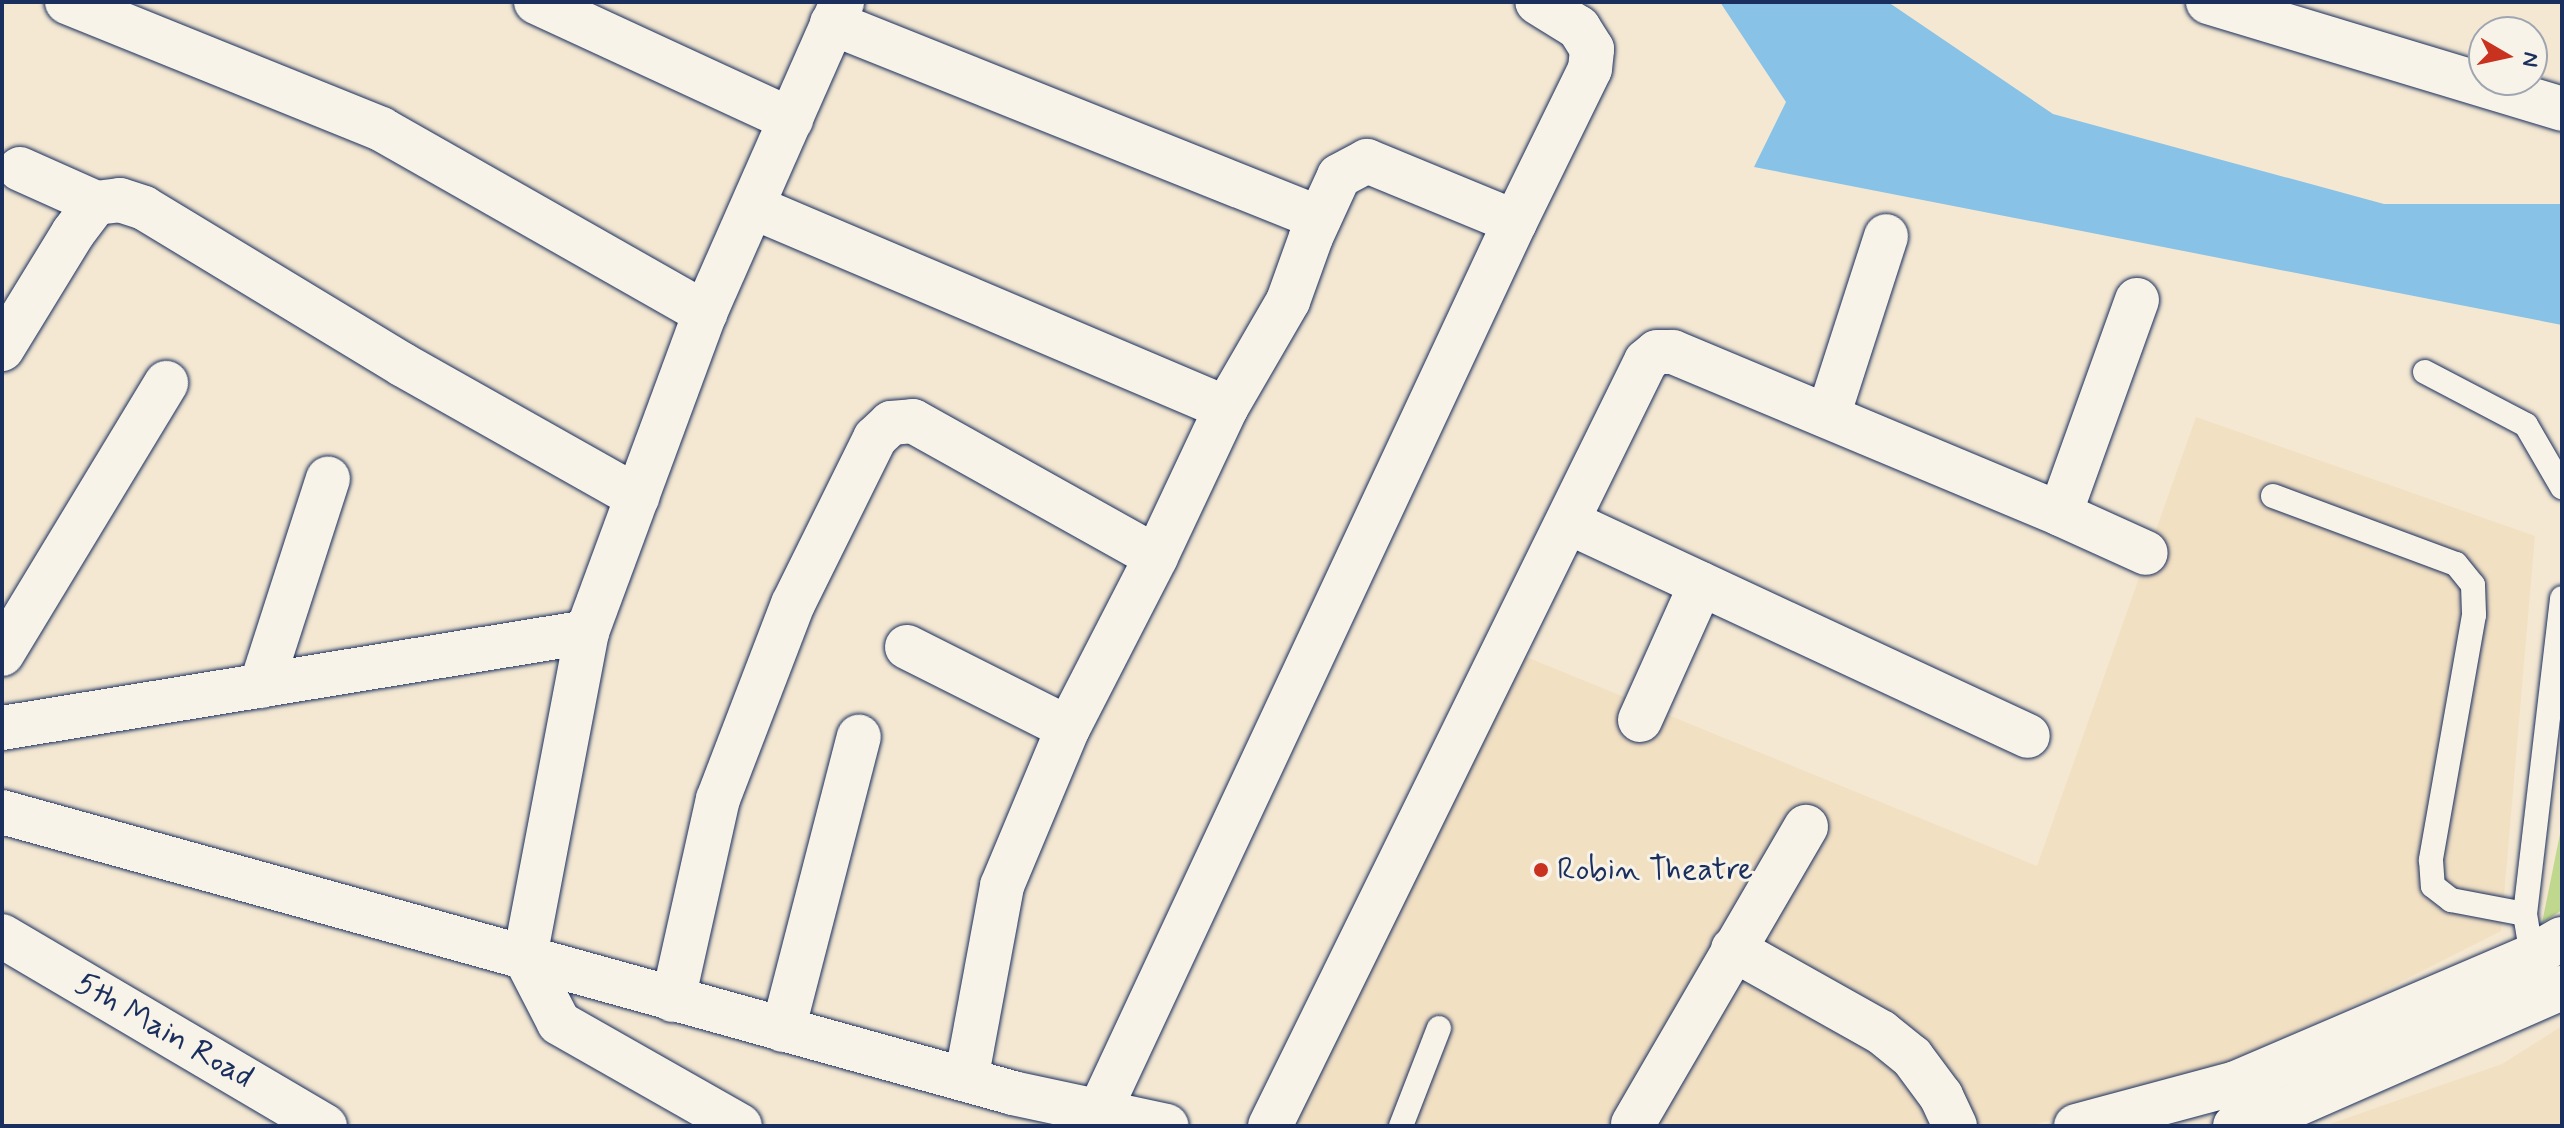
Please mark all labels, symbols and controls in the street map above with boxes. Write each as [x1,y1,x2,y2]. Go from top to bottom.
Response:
north arrow [2468,16,2548,96]
text: N [2515,50,2545,69]
place label: Robin Theatre [1557,851,1753,889]
marker: Robin Theatre [1532,861,1550,879]
street label: 5th Main Road [69,965,259,1097]

